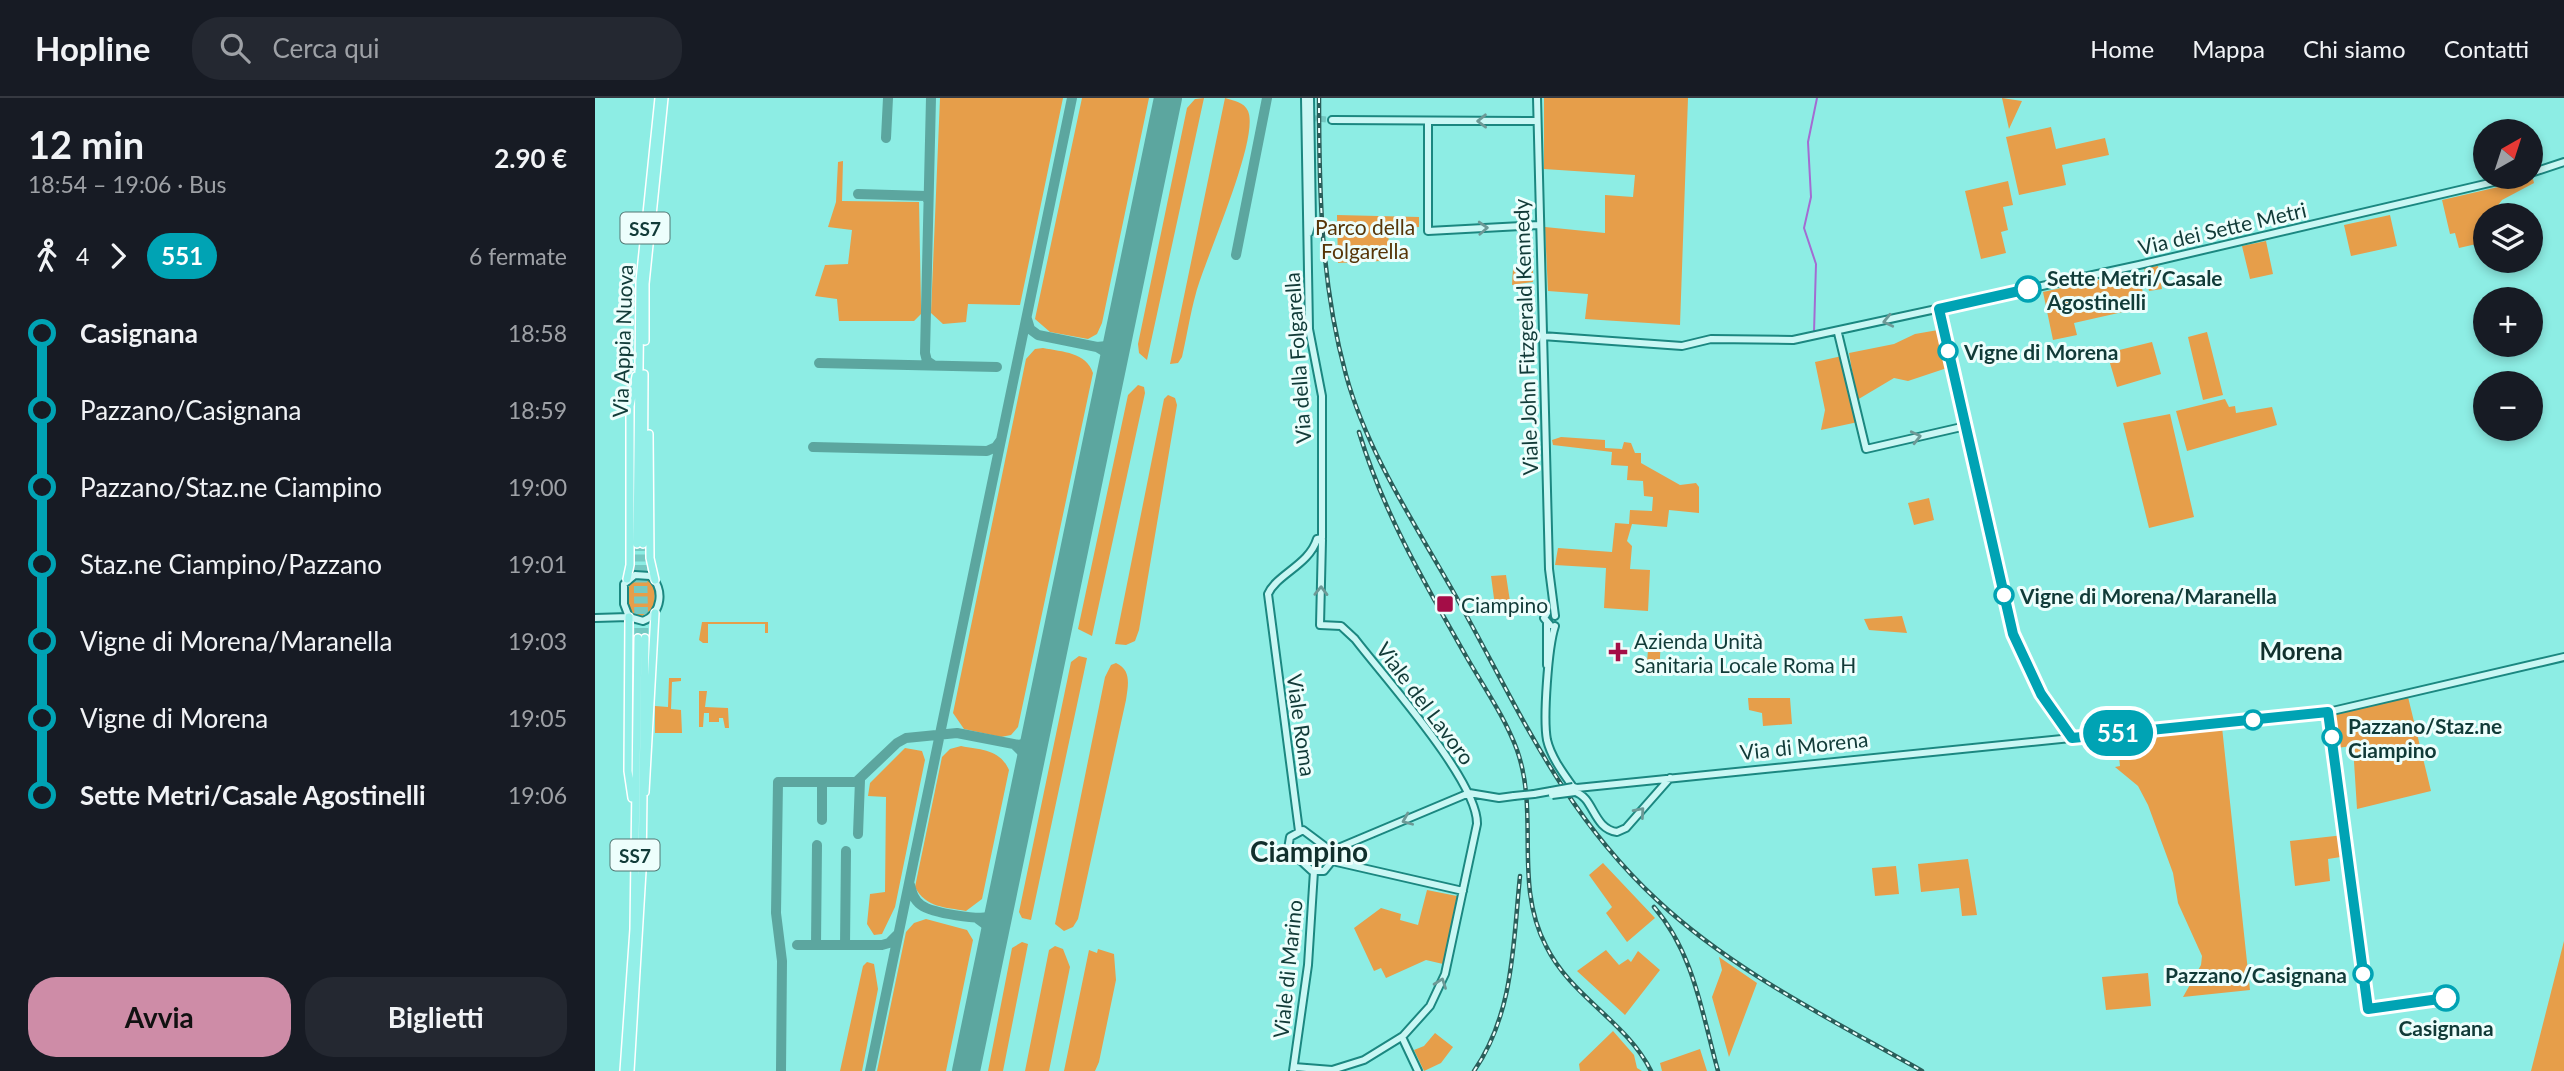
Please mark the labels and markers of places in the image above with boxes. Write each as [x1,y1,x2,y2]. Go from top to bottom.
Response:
place label: Sette Metri/Casale Agostinelli [2046,265,2223,314]
marker: Sette Metri/Casale Agostinelli [2015,276,2041,302]
place label: Vigne di Morena [1963,339,2118,364]
marker: Vigne di Morena [1938,341,1958,361]
place label: Vigne di Morena/Maranella [2019,583,2277,608]
marker: Vigne di Morena/Maranella [1994,585,2014,605]
place label: Ciampino [1461,592,1548,617]
marker: Ciampino [1435,594,1455,614]
place label: Azienda Unità Sanitaria Locale Roma H [1634,628,1856,677]
marker: Azienda Unità Sanitaria Locale Roma H [1608,642,1628,662]
unlabelled marker [2243,710,2263,730]
place label: Pazzano/Staz.ne Ciampino [2348,713,2502,762]
marker: Pazzano/Staz.ne Ciampino [2322,727,2342,747]
place label: Pazzano/Casignana [2165,962,2347,987]
marker: Pazzano/Casignana [2353,964,2373,984]
marker: Casignana [2433,985,2459,1011]
place label: Casignana [2398,1015,2494,1040]

